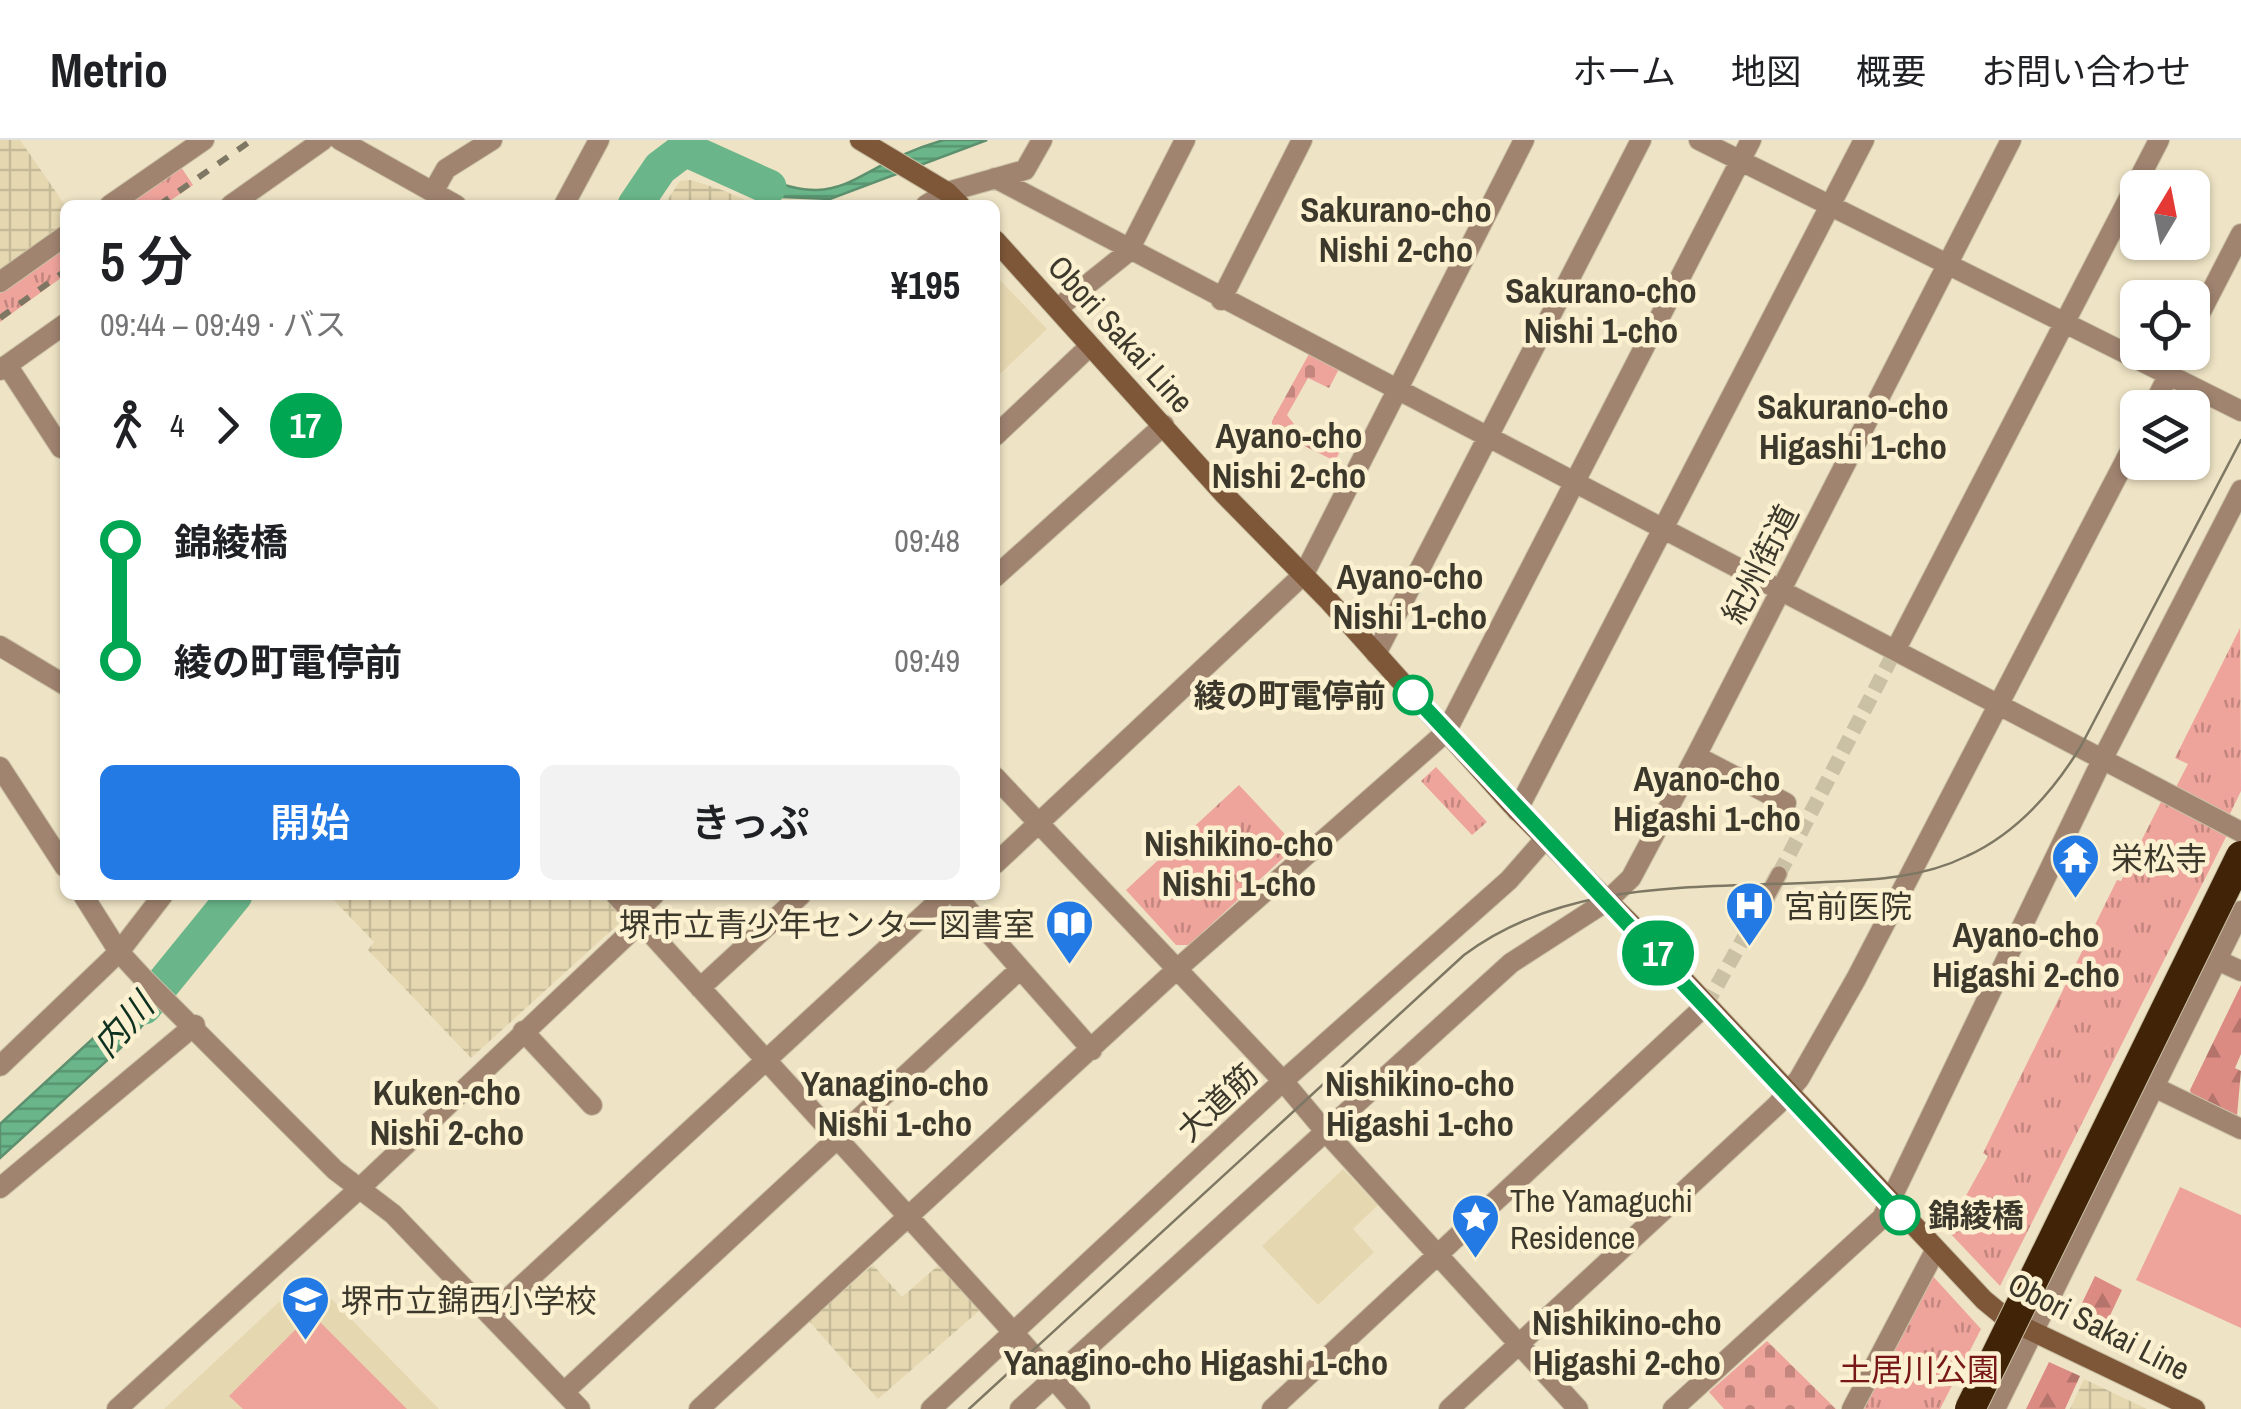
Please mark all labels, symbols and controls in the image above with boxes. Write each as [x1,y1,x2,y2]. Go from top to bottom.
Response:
text: Metrio [50,37,168,102]
text: ホーム [1572,48,1676,95]
text: 地図 [1731,48,1801,95]
text: 概要 [1856,48,1926,95]
text: お問い合わせ [1981,48,2191,95]
north arrow [2120,170,2210,260]
map controls [2120,170,2210,480]
district label: Sakurano-cho Nishi 2-cho [1300,186,1492,273]
text: 5 分 [100,224,193,298]
street label: Obori Sakai Line [1039,246,1203,422]
text: ¥195 [891,260,960,311]
district label: Sakurano-cho Nishi 1-cho [1505,267,1697,354]
button: locate [2120,280,2210,370]
text: 09:44 – 09:49 · バス [100,303,346,346]
district label: Sakurano-cho Higashi 1-cho [1757,383,1949,470]
button: layers [2120,390,2210,480]
icon: walk [100,398,155,453]
icon: forward [200,398,255,453]
text: 17 [290,402,322,449]
text: 4 [170,404,185,447]
district label: Ayano-cho Nishi 2-cho [1212,412,1366,499]
street label: 紀州街道 [1712,497,1808,631]
text: 錦綾橋 [174,517,288,568]
text: 09:48 [894,519,960,562]
district label: Ayano-cho Nishi 1-cho [1333,553,1487,640]
text: 綾の町電停前 [174,637,402,688]
text: 09:49 [894,639,960,682]
place label: 綾の町電停前 [1194,674,1386,717]
marker: 綾の町電停前 [1394,676,1432,714]
district label: Ayano-cho Higashi 1-cho [1613,755,1801,842]
button: 開始 [100,765,520,880]
button: きっぷ [540,765,960,880]
district label: Nishikino-cho Nishi 1-cho [1144,820,1334,907]
temple icon: 栄松寺 [2050,832,2102,900]
place label: 栄松寺 [2111,837,2207,880]
hospital icon: 宮前医院 [1723,880,1775,948]
place label: 宮前医院 [1784,885,1912,928]
library icon: 堺市立青少年センター図書室 [1044,898,1096,966]
place label: 堺市立青少年センター図書室 [619,903,1035,946]
district label: Ayano-cho Higashi 2-cho [1932,911,2120,998]
line badge: 17 [1613,920,1703,986]
text: 17 [1642,930,1674,977]
water label: 内川 [82,980,167,1067]
street label: 大道筋 [1167,1054,1267,1150]
district label: Yanagino-cho Nishi 1-cho [801,1060,989,1147]
district label: Nishikino-cho Higashi 1-cho [1325,1060,1515,1147]
district label: Kuken-cho Nishi 2-cho [370,1069,524,1156]
place label: The Yamaguchi Residence [1510,1179,1693,1259]
place icon: The Yamaguchi Residence [1449,1192,1501,1260]
place label: 錦綾橋 [1928,1194,2024,1237]
marker: 錦綾橋 [1881,1196,1919,1234]
street label: Obori Sakai Line [2001,1262,2197,1390]
school or university icon: 堺市立錦西小学校 [280,1274,332,1342]
place label: 堺市立錦西小学校 [341,1279,597,1322]
district label: Nishikino-cho Higashi 2-cho [1532,1299,1722,1386]
district label: Yanagino-cho Higashi 1-cho [1004,1339,1388,1386]
park label: 土居川公園 [1839,1348,1999,1391]

